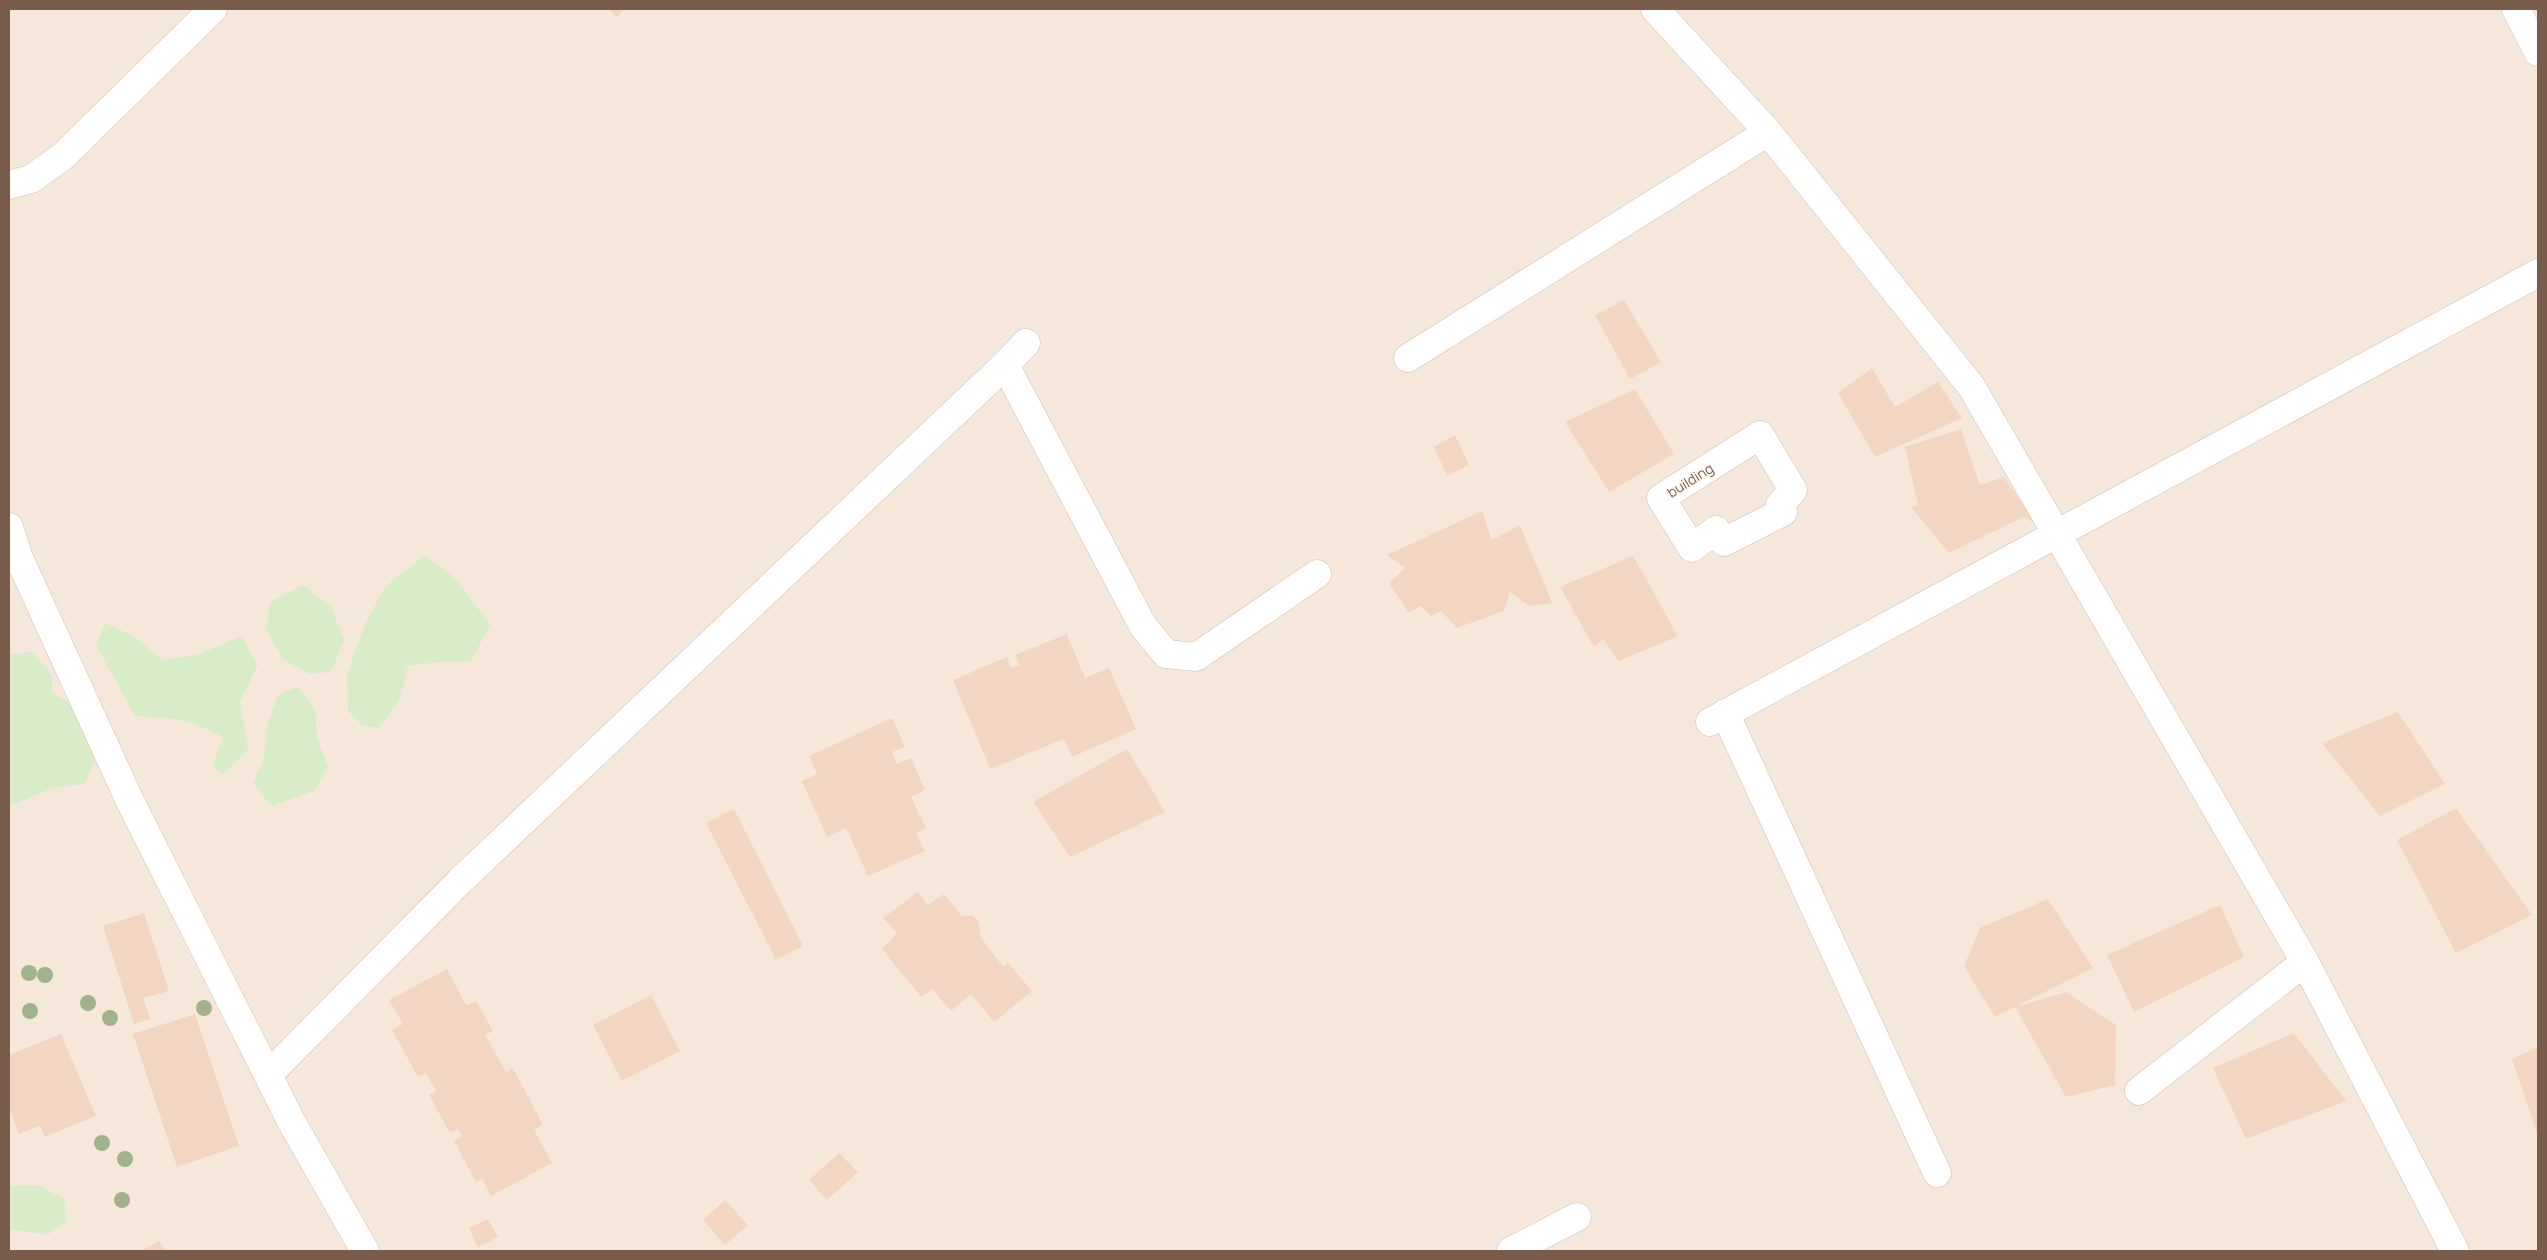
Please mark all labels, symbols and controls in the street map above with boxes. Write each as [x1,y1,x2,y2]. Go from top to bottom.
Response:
street label: building [1663,458,1717,502]

